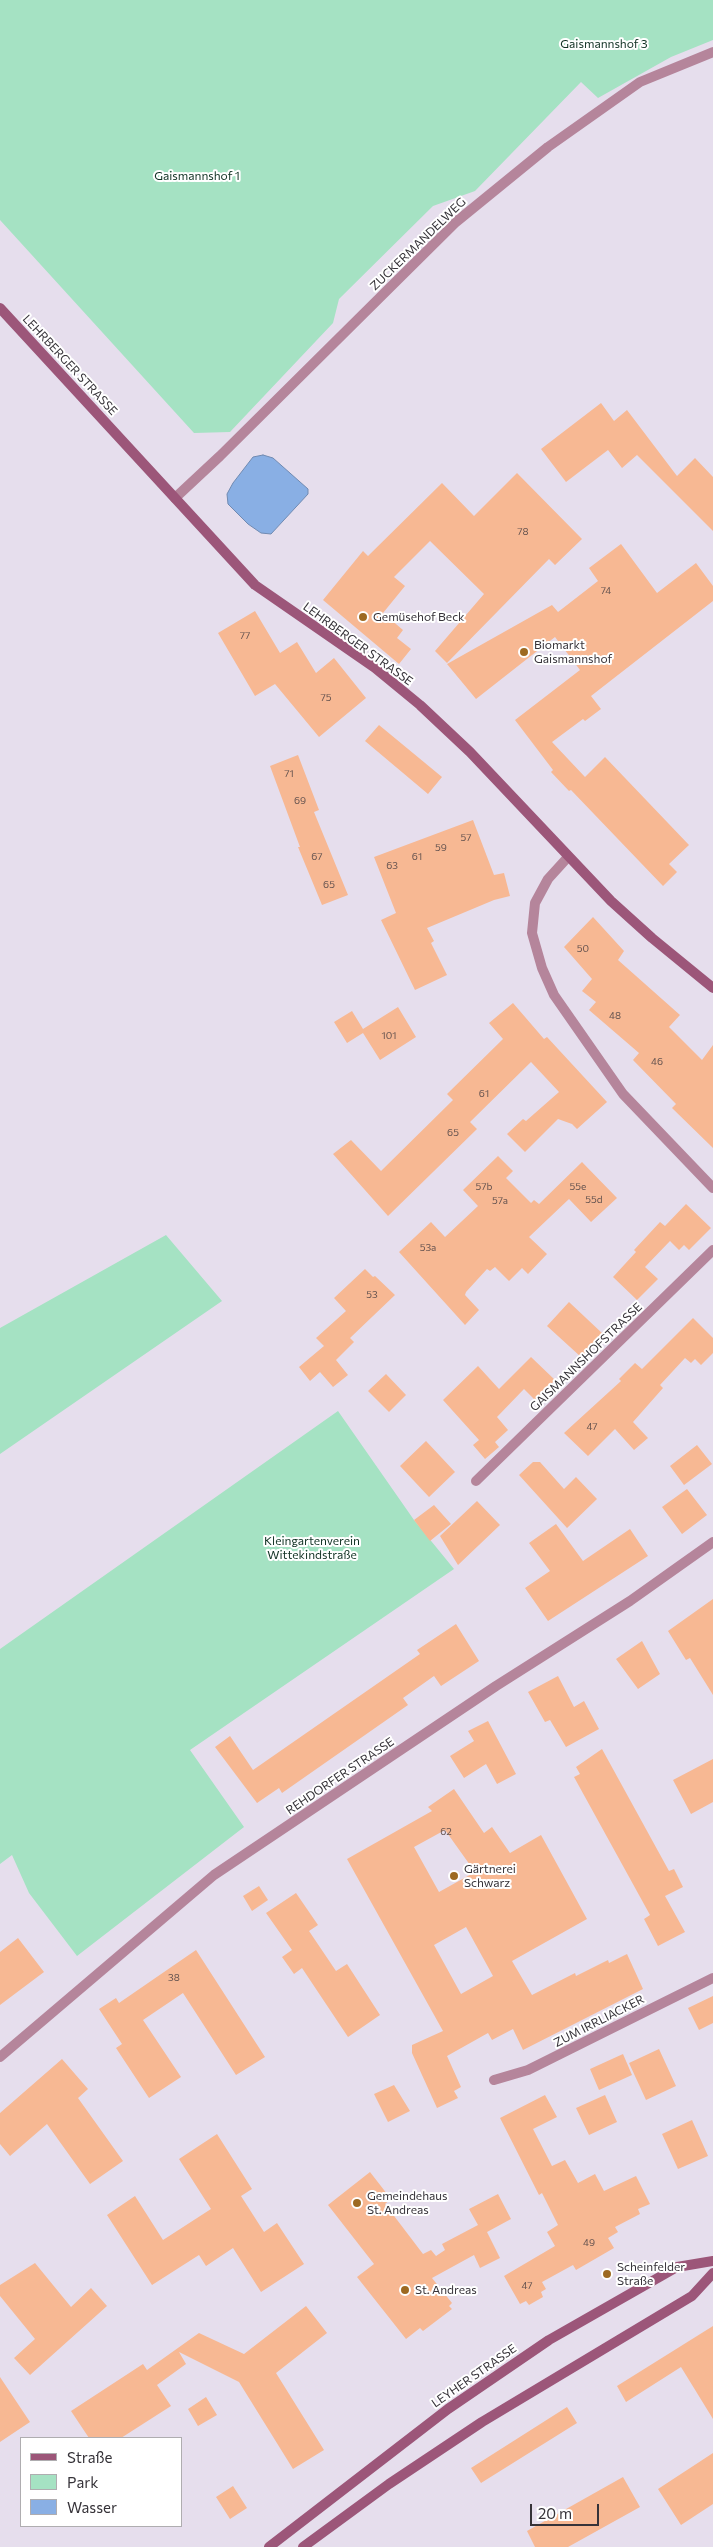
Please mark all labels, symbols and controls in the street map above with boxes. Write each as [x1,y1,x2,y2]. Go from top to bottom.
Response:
park label: Gaismannshof 3 [560,37,648,51]
park label: Gaismannshof 1 [154,169,240,183]
street label: ZUCKERMANDELWEG [367,195,469,293]
street label: LEHRBERGER STRASSE [20,312,120,418]
house number: 78 [517,526,529,538]
house number: 74 [601,585,611,597]
street label: LEHRBERGER STRASSE [300,599,416,689]
place label: Gemüsehof Beck [373,610,465,624]
marker: Gemüsehof Beck [357,611,369,623]
house number: 77 [240,630,250,642]
place label: Biomarkt Gaismannshof [534,638,612,666]
marker: Biomarkt Gaismannshof [518,646,530,658]
house number: 75 [321,692,331,704]
house number: 71 [284,768,294,780]
house number: 69 [294,795,306,807]
house number: 57 [460,832,472,844]
house number: 59 [435,842,447,854]
house number: 67 [311,851,323,863]
house number: 61 [412,851,422,863]
house number: 63 [386,860,398,872]
house number: 65 [323,879,335,891]
house number: 50 [577,943,589,955]
house number: 48 [609,1010,621,1022]
house number: 101 [381,1030,397,1042]
house number: 46 [651,1056,663,1068]
house number: 61 [479,1088,489,1100]
house number: 65 [447,1127,459,1139]
house number: 57b [476,1181,492,1193]
house number: 55e [570,1181,586,1193]
house number: 55d [585,1194,603,1206]
house number: 57a [492,1195,508,1207]
house number: 53a [420,1242,436,1254]
house number: 53 [366,1289,378,1301]
street label: GAISMANNSHOFSTRASSE [527,1300,645,1414]
house number: 47 [586,1421,598,1433]
park label: Kleingartenverein Wittekindstraße [264,1534,360,1562]
street label: REHDORFER STRASSE [283,1734,397,1818]
house number: 62 [440,1826,452,1838]
place label: Gärtnerei Schwarz [464,1862,516,1890]
marker: Gärtnerei Schwarz [448,1870,460,1882]
house number: 38 [168,1972,180,1984]
street label: ZUM IRRLIACKER [551,1992,647,2050]
place label: Gemeindehaus St. Andreas [367,2189,447,2217]
marker: Gemeindehaus St. Andreas [351,2197,363,2209]
house number: 49 [583,2237,595,2249]
place label: Scheinfelder Straße [617,2260,685,2288]
marker: Scheinfelder Straße [601,2268,613,2280]
house number: 47 [521,2280,533,2292]
place label: St. Andreas [415,2283,477,2297]
marker: St. Andreas [399,2284,411,2296]
street label: LEYHER STRASSE [429,2341,519,2411]
legend [20,2437,182,2527]
text: Straße [67,2448,113,2466]
text: Park [67,2473,98,2491]
scale bar [533,2494,602,2526]
text: Wasser [67,2498,117,2516]
text: 20 m [538,2504,572,2522]

